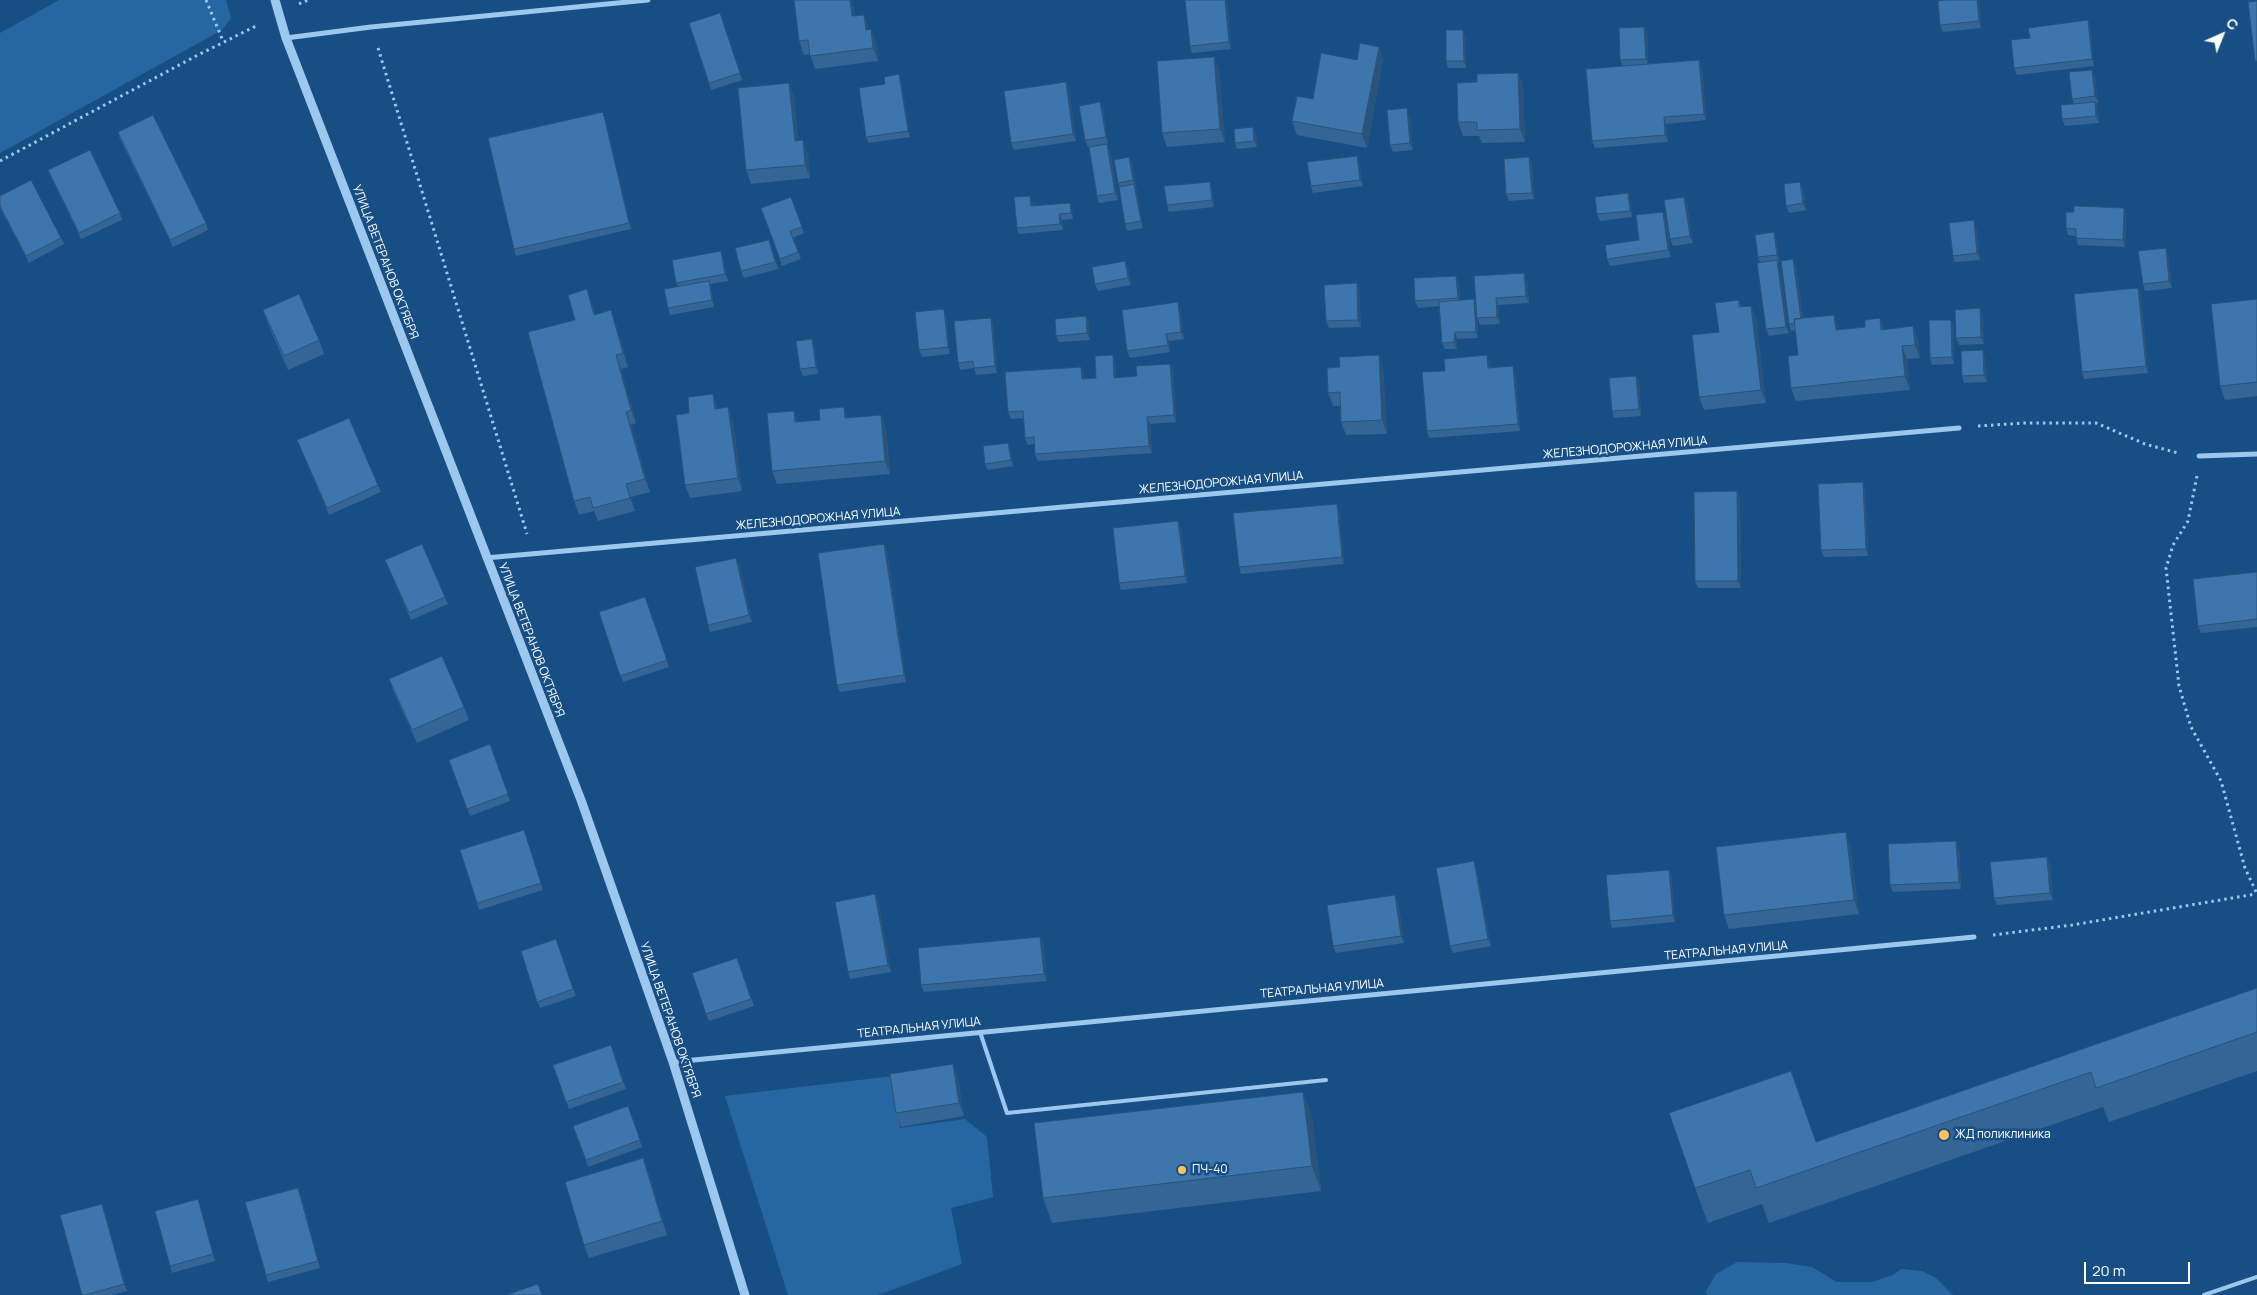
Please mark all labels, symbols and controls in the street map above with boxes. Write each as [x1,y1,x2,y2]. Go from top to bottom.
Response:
north arrow [2197,10,2247,60]
text: С [2222,13,2243,34]
street label: УЛИЦА ВЕТЕРАНОВ ОКТЯБРЯ [349,183,421,341]
street label: ЖЕЛЕЗНОДОРОЖНАЯ УЛИЦА [1542,434,1708,462]
street label: ЖЕЛЕЗНОДОРОЖНАЯ УЛИЦА [1138,469,1304,497]
street label: ЖЕЛЕЗНОДОРОЖНАЯ УЛИЦА [735,505,901,533]
street label: УЛИЦА ВЕТЕРАНОВ ОКТЯБРЯ [495,561,567,719]
street label: ТЕАТРАЛЬНАЯ УЛИЦА [1664,938,1788,964]
street label: УЛИЦА ВЕТЕРАНОВ ОКТЯБРЯ [637,940,703,1100]
street label: ТЕАТРАЛЬНАЯ УЛИЦА [1260,976,1384,1002]
street label: ТЕАТРАЛЬНАЯ УЛИЦА [857,1014,981,1042]
marker: ЖД поликлиника [1937,1128,1951,1142]
place label: ЖД поликлиника [1955,1128,2051,1142]
place label: ПЧ-40 [1192,1163,1228,1177]
marker: ПЧ-40 [1176,1164,1188,1176]
scale bar [2087,1252,2193,1284]
text: 20 m [2092,1260,2125,1281]

